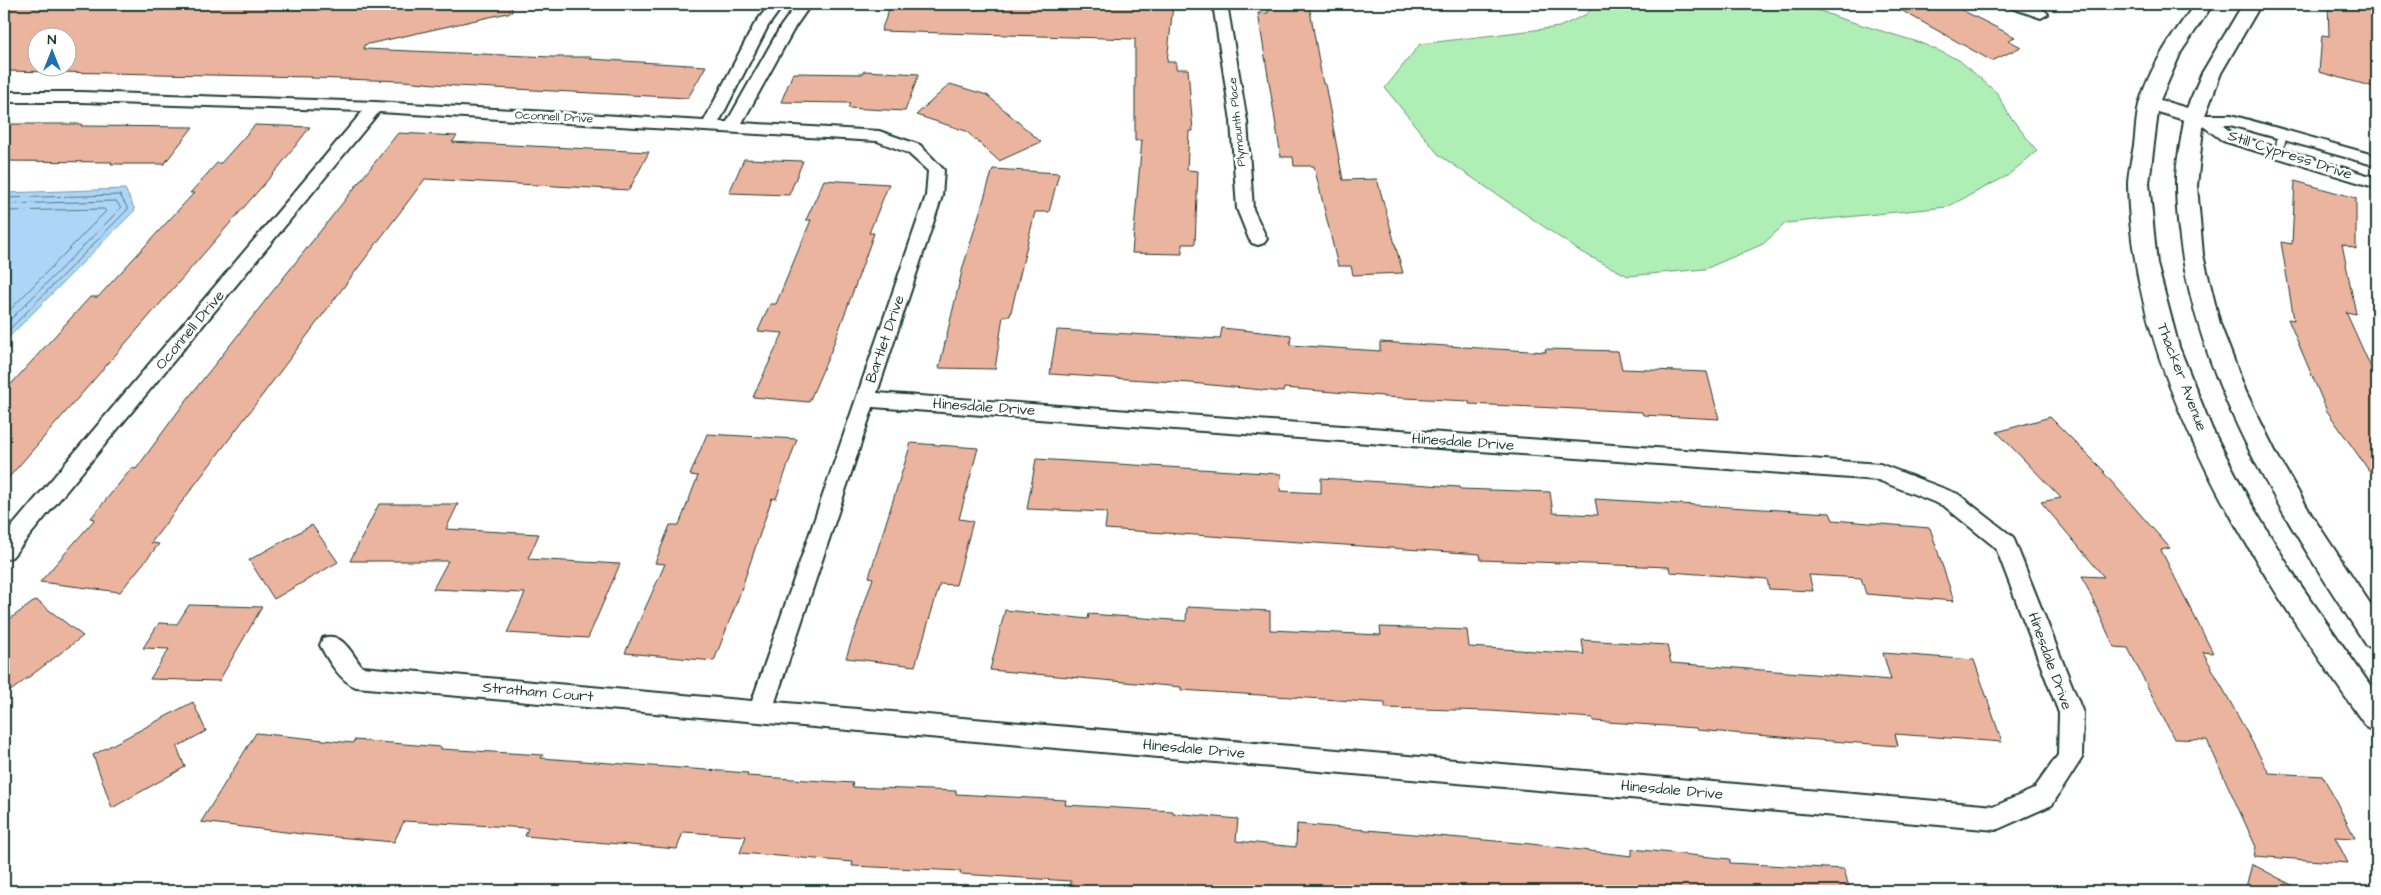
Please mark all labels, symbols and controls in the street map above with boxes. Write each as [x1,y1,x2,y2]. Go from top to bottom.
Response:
north arrow [28,28,78,78]
text: N [48,30,57,50]
street label: Plymounth Place [1224,76,1251,167]
street label: Oconnell Drive [514,106,594,128]
street label: Still Cypress Drive [2225,125,2355,186]
street label: Oconnell Drive [150,286,230,374]
street label: Bartlet Drive [860,292,910,386]
street label: Thacker Avenue [2152,320,2212,434]
street label: Hinesdale Drive [932,393,1036,421]
street label: Hinesdale Drive [1411,428,1515,456]
street label: Hinesdale Drive [2023,609,2077,713]
street label: Stratham Court [482,677,594,707]
street label: Hinesdale Drive [1142,734,1246,764]
street label: Hinesdale Drive [1620,775,1724,805]

